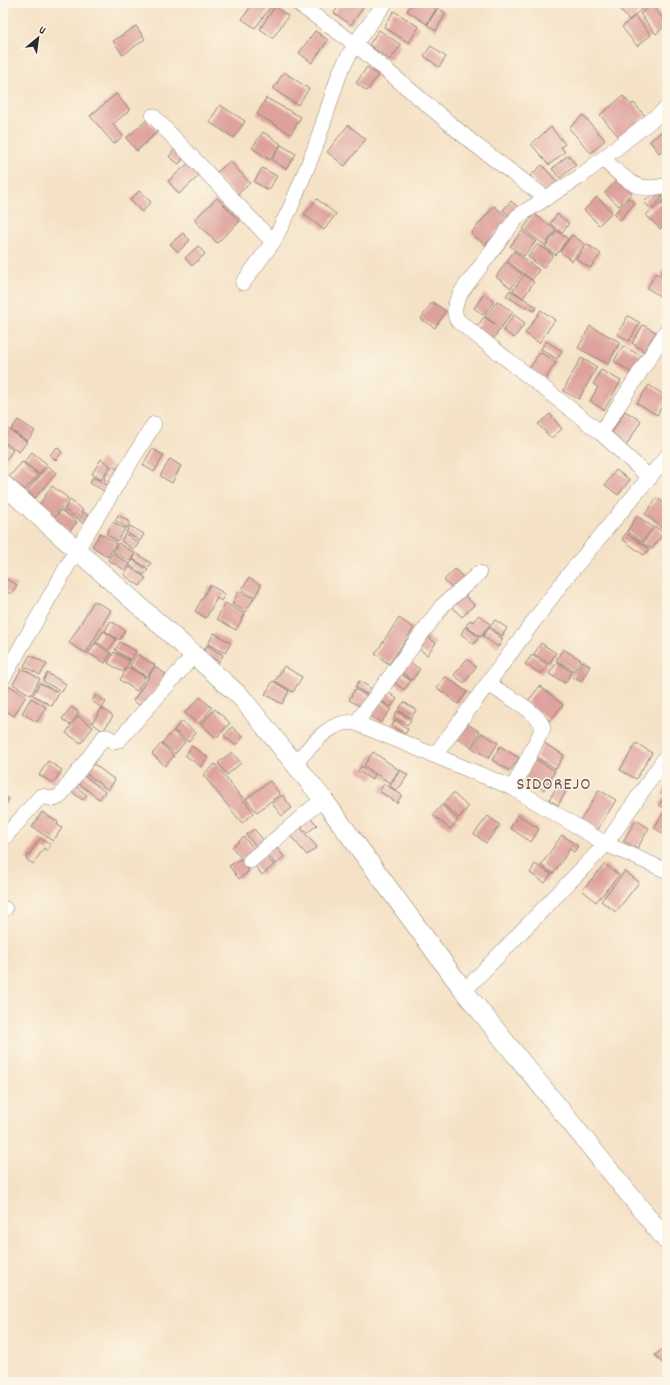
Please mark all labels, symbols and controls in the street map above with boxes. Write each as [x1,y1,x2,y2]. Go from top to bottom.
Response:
north arrow [18,18,58,58]
text: U [36,23,48,39]
district label: SIDOREJO [517,773,591,798]

